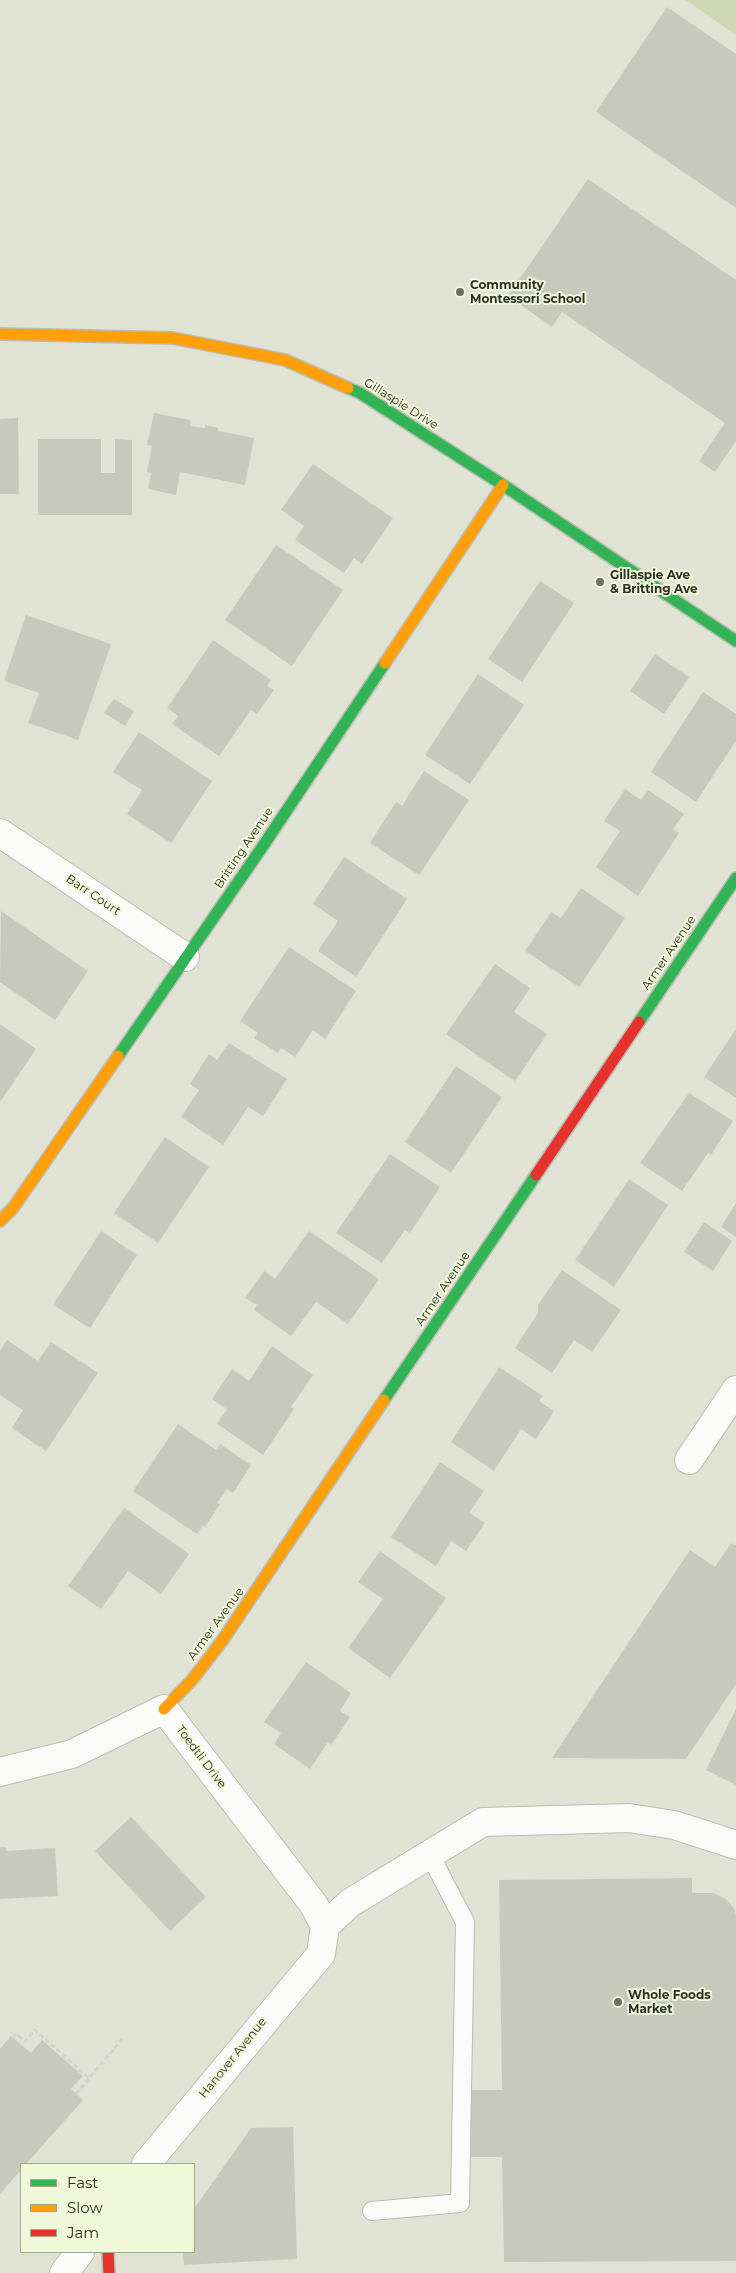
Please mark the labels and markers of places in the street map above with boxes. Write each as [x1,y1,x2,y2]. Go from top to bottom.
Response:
place label: Community Montessori School [470,278,585,306]
marker: Community Montessori School [454,286,466,298]
place label: Gillaspie Ave & Britting Ave [610,568,698,596]
marker: Gillaspie Ave & Britting Ave [594,576,606,588]
place label: Whole Foods Market [628,1988,711,2016]
marker: Whole Foods Market [612,1996,624,2008]

